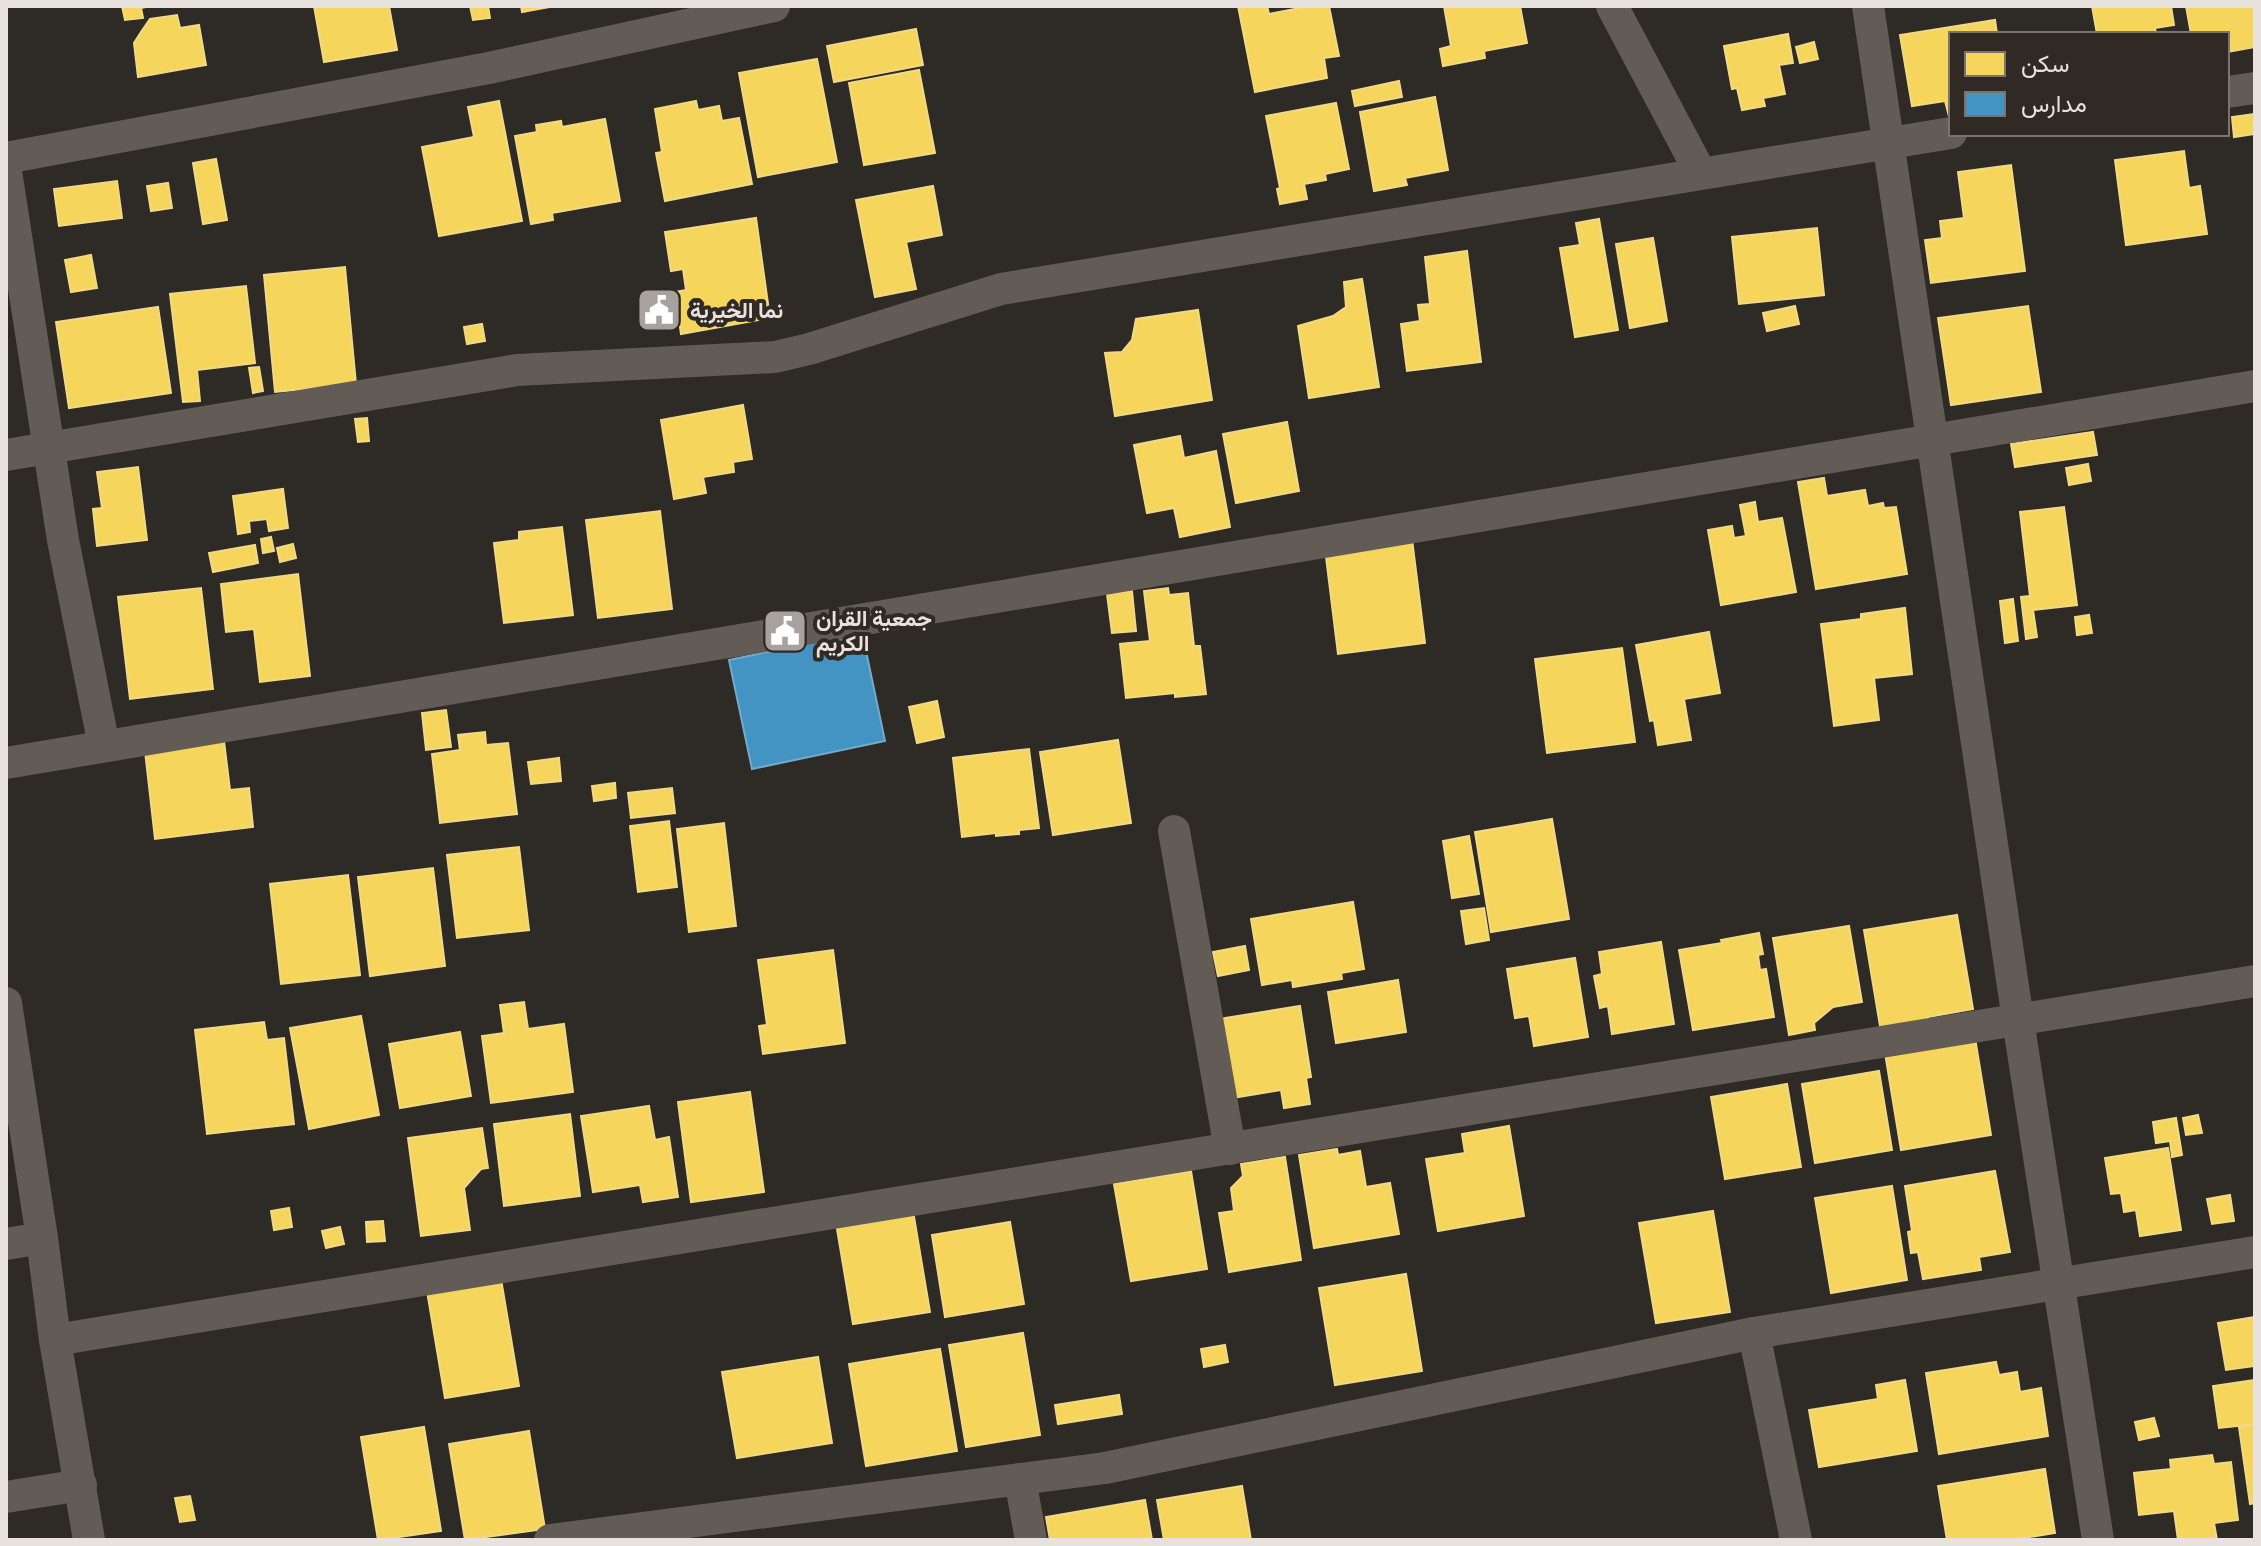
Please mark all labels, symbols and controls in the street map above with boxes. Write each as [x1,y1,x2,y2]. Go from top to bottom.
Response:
legend [1949,32,2229,136]
text: سكن [2021,48,2070,79]
text: مدارس [2021,88,2087,119]
public building icon: نما الخيرية [635,286,683,334]
place label: نما الخيرية [690,296,783,324]
place label: جمعية القران الكريم [816,604,932,658]
public building icon: جمعية القران الكريم [761,607,809,655]

